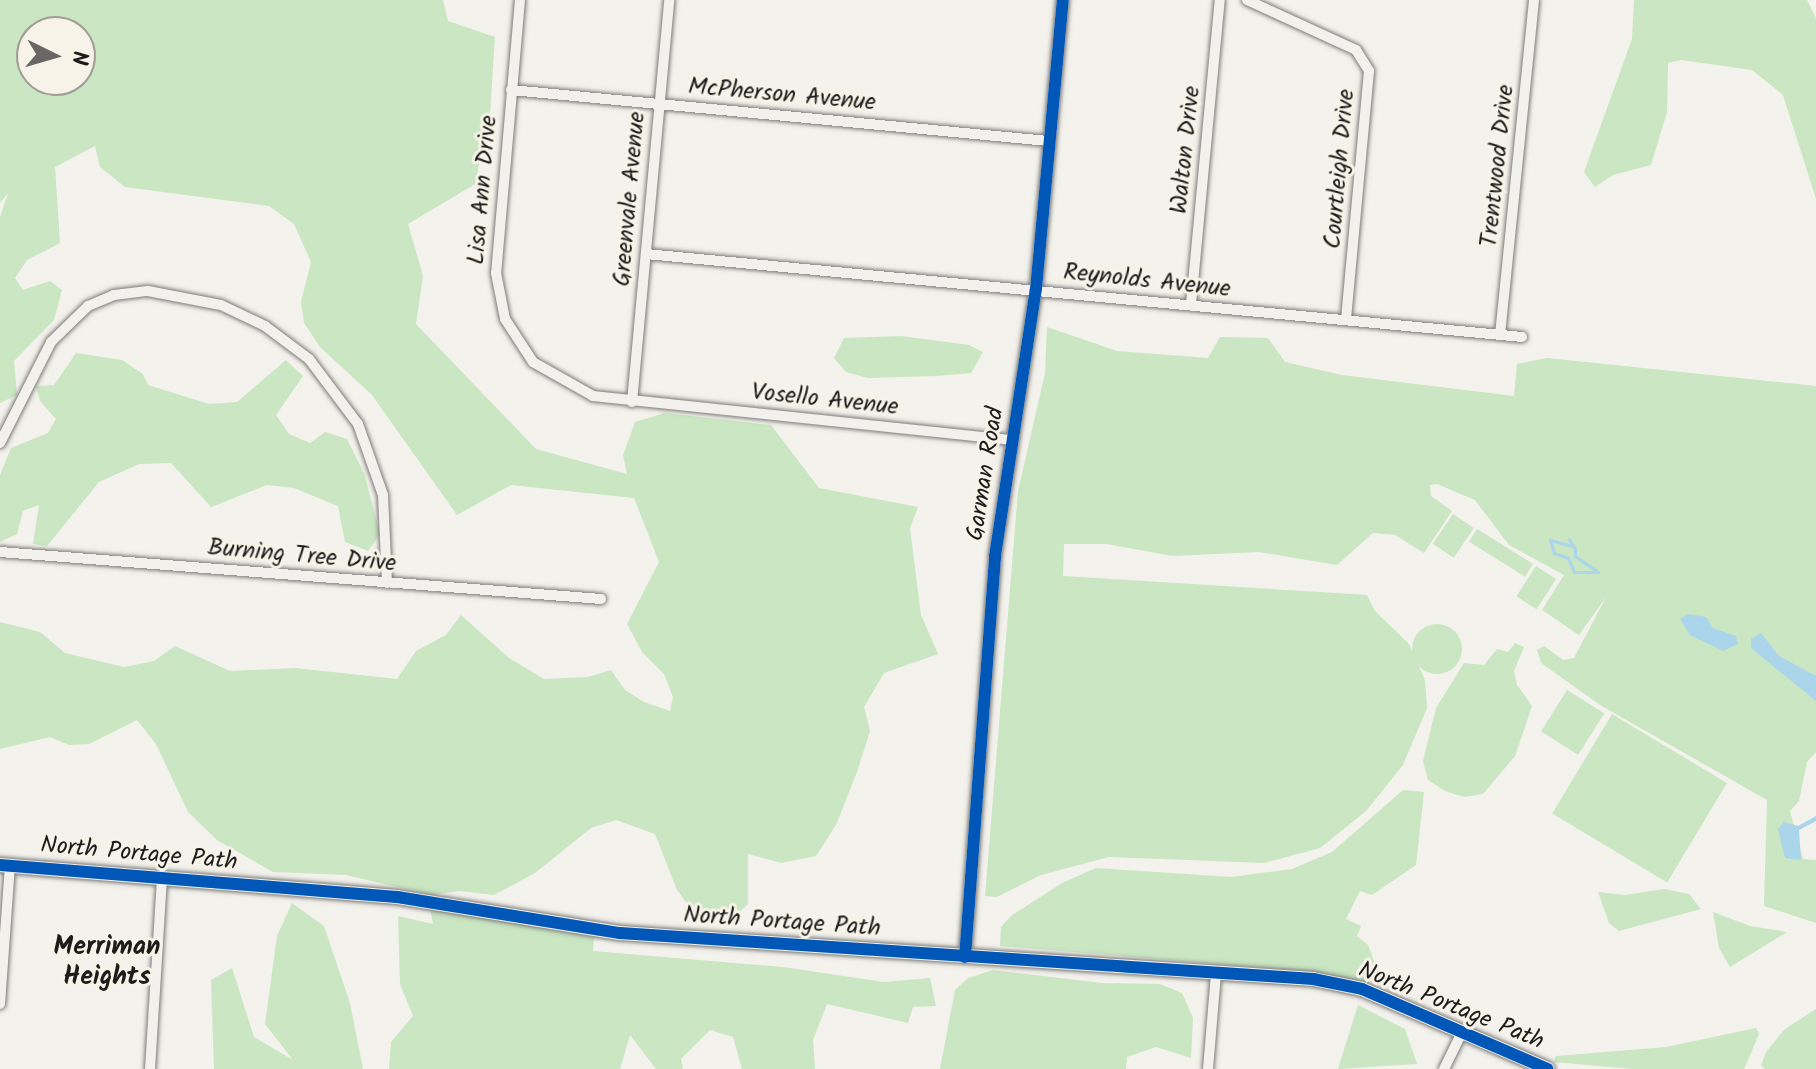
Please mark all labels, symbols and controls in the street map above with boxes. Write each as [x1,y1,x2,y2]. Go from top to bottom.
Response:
north arrow [16,16,96,96]
text: N [60,50,96,66]
street label: McPherson Avenue [687,72,877,118]
street label: Trentwood Drive [1475,83,1521,249]
street label: Walton Drive [1165,85,1207,215]
street label: Courtleigh Drive [1319,88,1361,250]
street label: Greenvale Avenue [608,110,652,288]
street label: Lisa Ann Drive [462,114,504,266]
street label: Reynolds Avenue [1062,258,1232,304]
street label: Vosello Avenue [750,378,900,422]
street label: Garman Road [961,405,1011,543]
street label: Burning Tree Drive [207,533,397,579]
street label: North Portage Path [39,831,239,877]
street label: North Portage Path [682,901,882,943]
district label: Merriman Heights [54,932,160,994]
street label: North Portage Path [1354,956,1548,1056]

